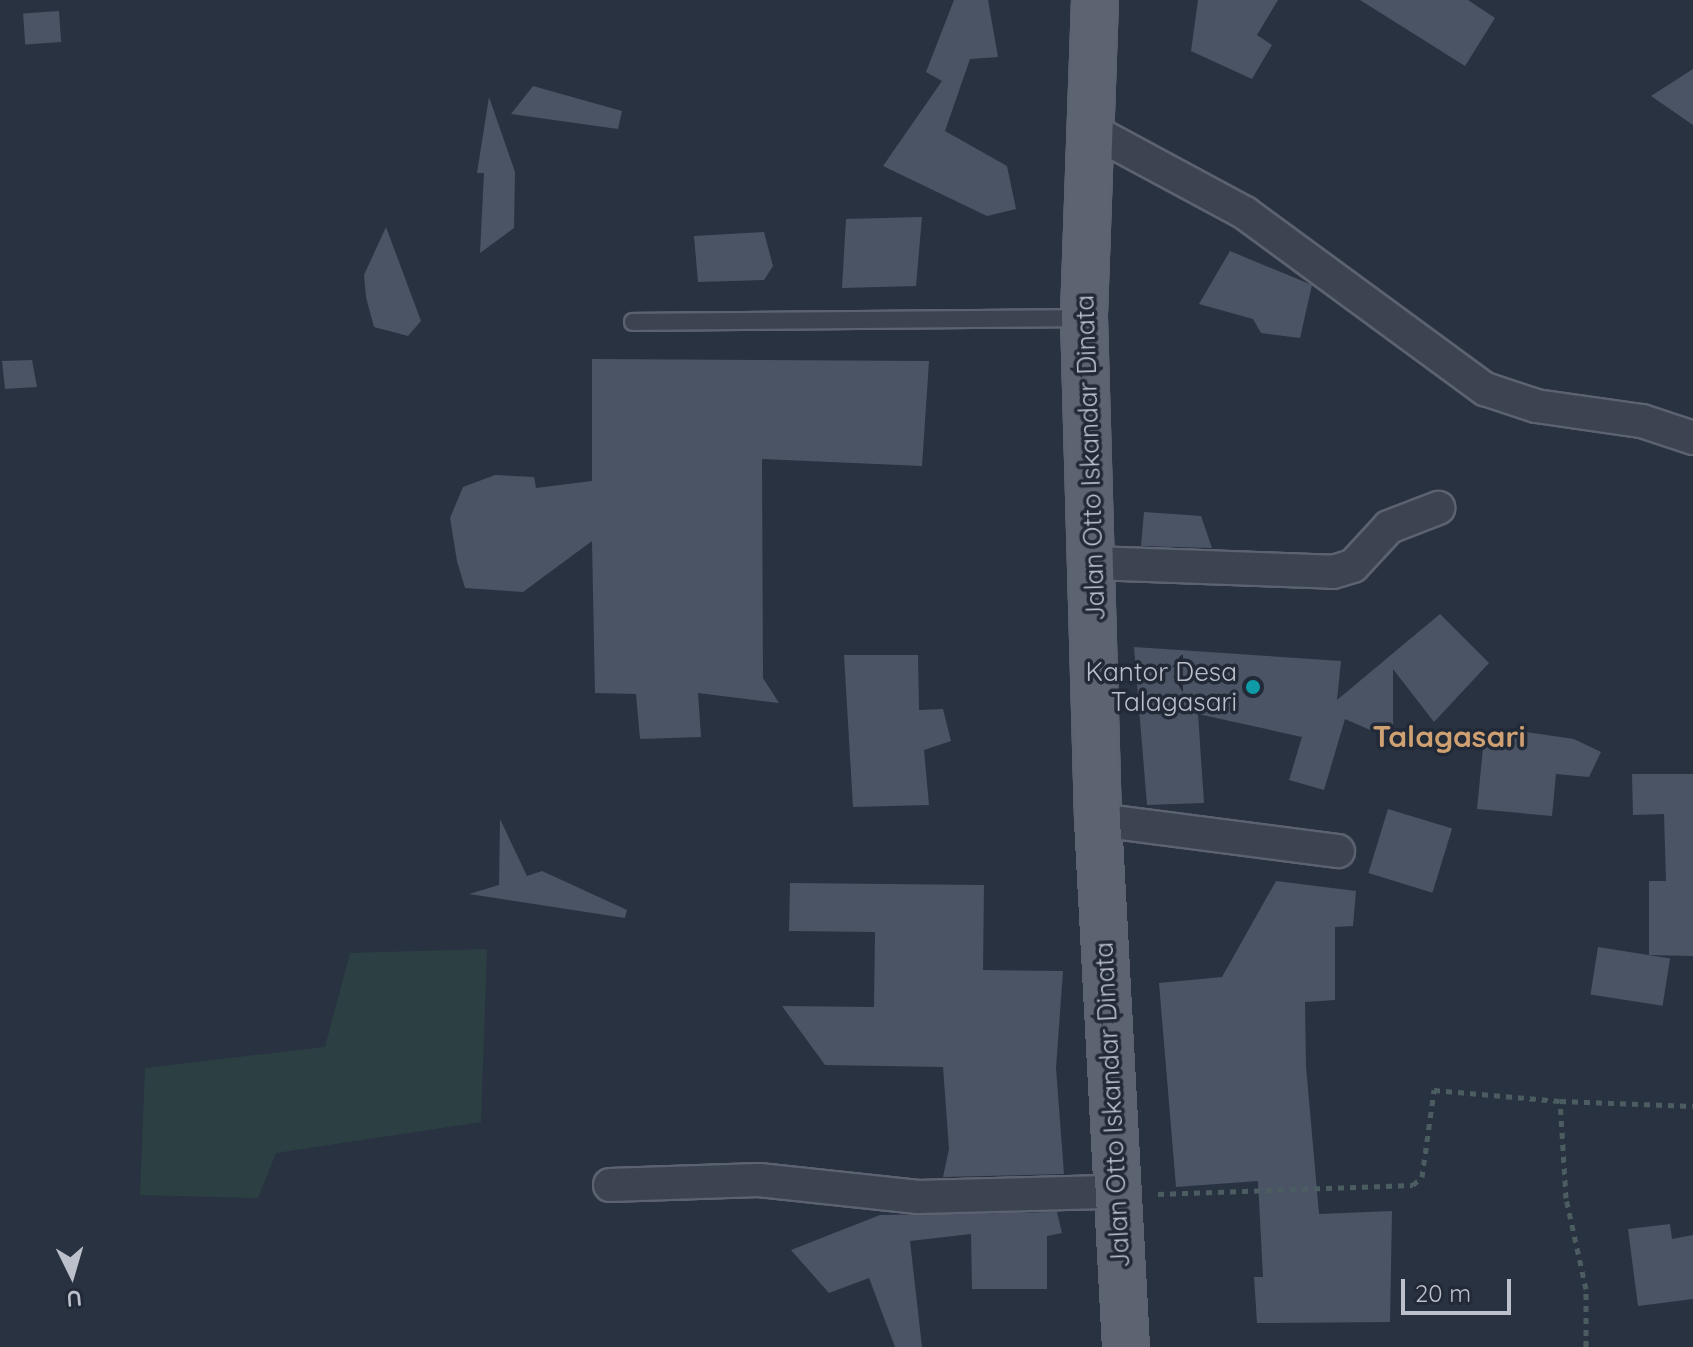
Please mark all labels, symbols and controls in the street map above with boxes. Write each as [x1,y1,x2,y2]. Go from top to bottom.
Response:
street label: Jalan Otto Iskandar Dinata [1069,294,1111,622]
place label: Kantor Desa Talagasari [1085,656,1237,718]
marker: Kantor Desa Talagasari [1244,678,1262,696]
district label: Talagasari [1372,718,1526,754]
street label: Jalan Otto Iskandar Dinata [1088,941,1136,1269]
north arrow [32,1235,112,1315]
scale bar [1405,1263,1515,1313]
text: 20 m [1415,1278,1471,1308]
text: U [65,1284,83,1314]

